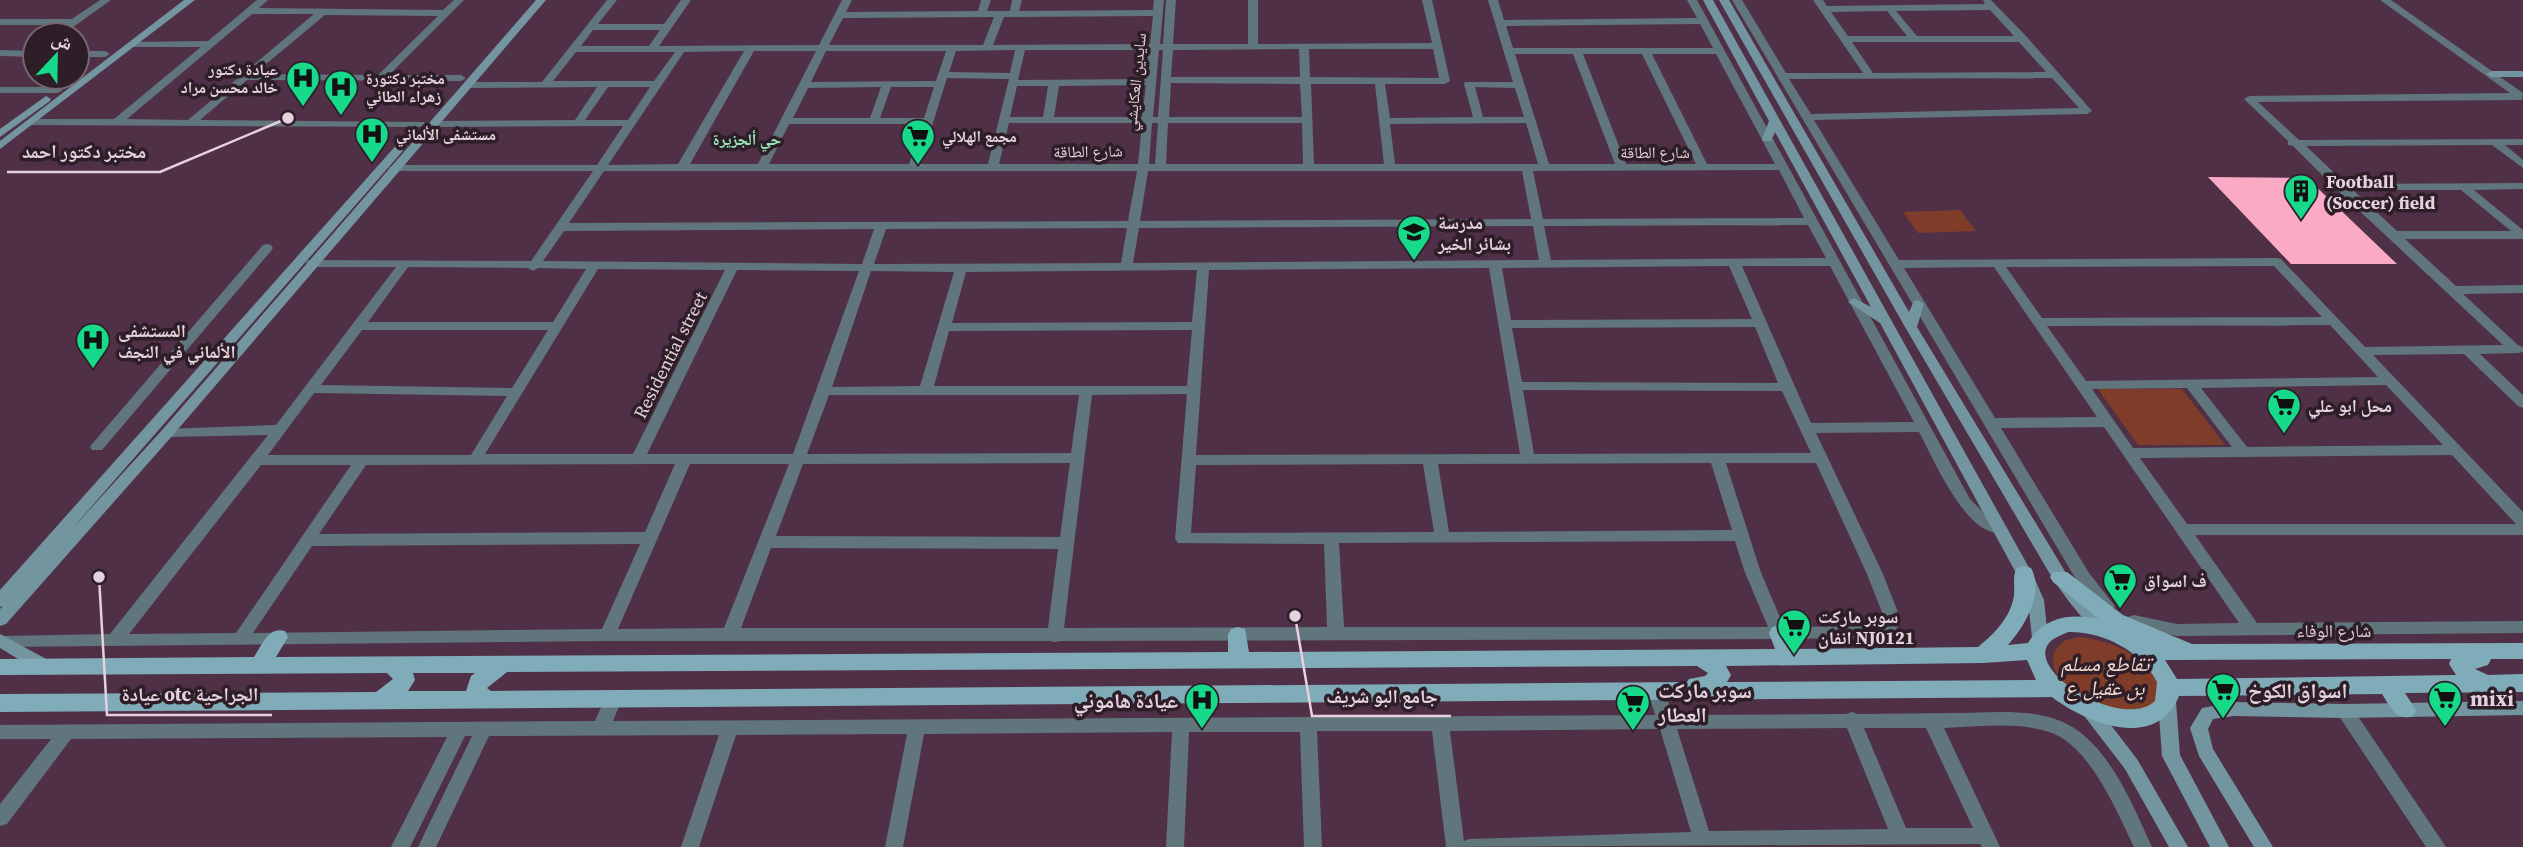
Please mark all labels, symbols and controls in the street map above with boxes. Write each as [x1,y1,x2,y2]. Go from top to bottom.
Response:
north arrow [21,21,91,91]
text: ش [48,24,77,56]
street label: سايدين العكايشي [1119,32,1153,132]
place label: عيادة دكتور خالد محسن مراد [181,58,278,98]
hospital icon: عيادة دكتور خالد محسن مراد [284,59,322,108]
place label: مختبر دكتورة زهراء الطائي [366,67,445,109]
hospital icon: مختبر دكتورة زهراء الطائي [322,68,360,117]
hospital icon: مستشفى الألماني [353,115,391,164]
supermarket icon: مجمع الهلالي [899,117,937,166]
place label: مستشفى الألماني [396,123,496,147]
place label: مجمع الهلالي [942,125,1017,149]
district label: حي ألجزيرة [713,128,781,152]
callout: مختبر دكتور احمد [7,132,160,172]
text: مختبر دكتور احمد [22,138,146,164]
street label: شارع الطاقة [1053,139,1123,163]
street label: شارع الطاقة [1620,141,1690,163]
place label: Football (Soccer) field [2326,169,2436,215]
building icon: Football (Soccer) field [2282,172,2320,221]
place label: مدرسة بشائر الخير [1437,210,1511,256]
school or university icon: مدرسة بشائر الخير [1395,213,1433,262]
street label: Residential street [627,287,713,423]
place label: المستشفى الألماني في النجف [118,318,236,366]
hospital icon: المستشفى الألماني في النجف [74,321,112,370]
supermarket icon: محل ابو علي [2265,386,2303,435]
place label: محل ابو علي [2308,393,2392,420]
supermarket icon: ف اسواق [2101,561,2139,610]
place label: ف اسواق [2144,568,2206,593]
place label: سوبر ماركت انفان NJ0121 [1818,604,1915,650]
supermarket icon: سوبر ماركت انفان NJ0121 [1775,607,1813,656]
street label: شارع الوفاء [2297,618,2371,643]
park label: تقاطع مسلم بن عقيل ع [2060,649,2154,702]
supermarket icon: اسواق الكوخ [2204,671,2242,720]
callout: عيادة otc الجراحية [107,675,272,715]
callout: جامع البو شريف [1312,676,1451,716]
place label: سوبر ماركت العطار [1657,676,1752,729]
place label: اسواق الكوخ [2248,676,2347,705]
supermarket icon: mixi [2426,679,2464,728]
text: عيادة otc الجراحية [122,681,258,707]
hospital icon: عيادة هاموني [1183,681,1221,730]
text: جامع البو شريف [1326,683,1438,709]
supermarket icon: سوبر ماركت العطار [1614,683,1652,732]
place label: mixi [2470,684,2514,713]
place label: عيادة هاموني [1074,686,1178,717]

